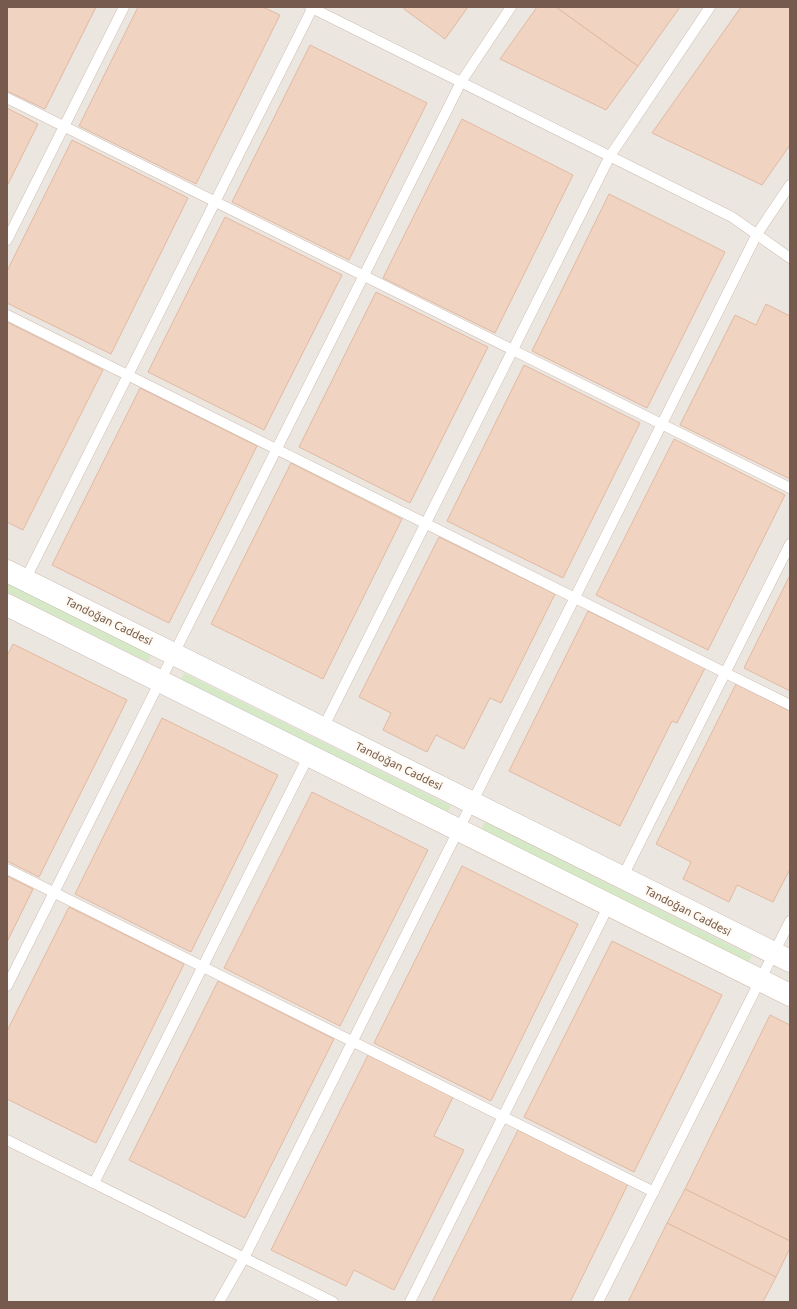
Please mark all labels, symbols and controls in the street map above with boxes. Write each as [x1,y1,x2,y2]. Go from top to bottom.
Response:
street label: Tandoğan Caddesi [63,593,155,648]
street label: Tandoğan Caddesi [353,738,445,793]
street label: Tandoğan Caddesi [642,882,734,939]

